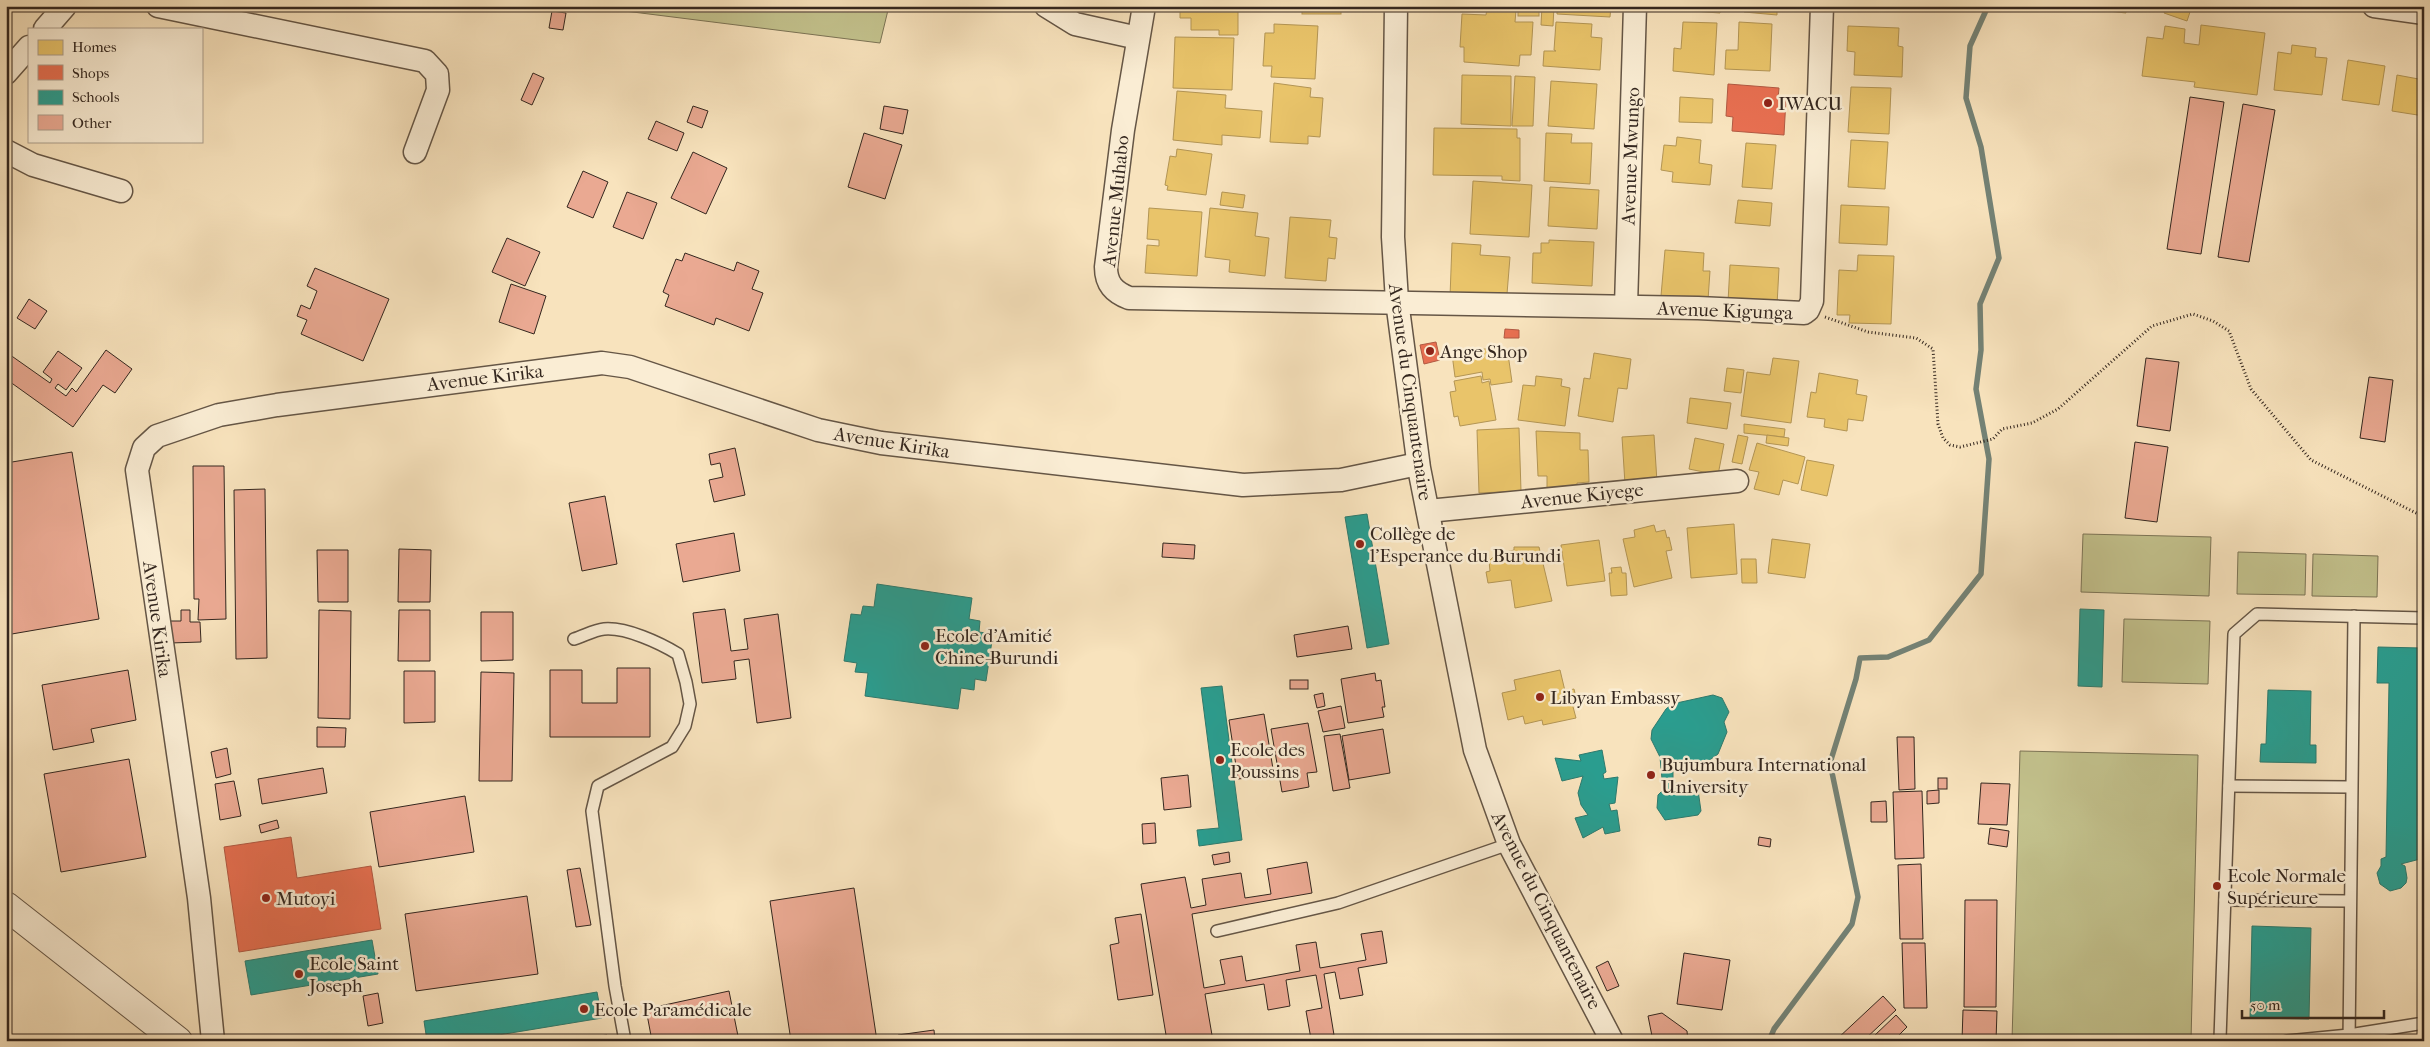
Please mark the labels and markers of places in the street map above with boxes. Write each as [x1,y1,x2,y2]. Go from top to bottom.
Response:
place label: IWACU [1778,93,1843,115]
marker: IWACU [1762,97,1774,109]
place label: Ange Shop [1439,341,1527,363]
marker: Ange Shop [1424,345,1436,357]
place label: Collège de l'Esperance du Burundi [1369,523,1562,567]
marker: Collège de l'Esperance du Burundi [1354,538,1366,550]
place label: Ecole d'Amitié Chine-Burundi [935,625,1059,669]
marker: Ecole d'Amitié Chine-Burundi [919,640,931,652]
place label: Libyan Embassy [1550,687,1681,709]
marker: Libyan Embassy [1534,691,1546,703]
place label: Ecole des Poussins [1230,739,1305,783]
marker: Ecole des Poussins [1214,754,1226,766]
place label: Bujumbura International University [1661,754,1866,798]
marker: Bujumbura International University [1645,769,1657,781]
place label: Ecole Normale Supérieure [2227,865,2346,909]
marker: Ecole Normale Supérieure [2211,880,2223,892]
place label: Mutoyi [276,888,336,910]
marker: Mutoyi [260,892,272,904]
place label: Ecole Saint Joseph [307,953,399,997]
marker: Ecole Saint Joseph [293,968,305,980]
place label: Ecole Paramédicale [594,999,752,1021]
marker: Ecole Paramédicale [578,1003,590,1015]

